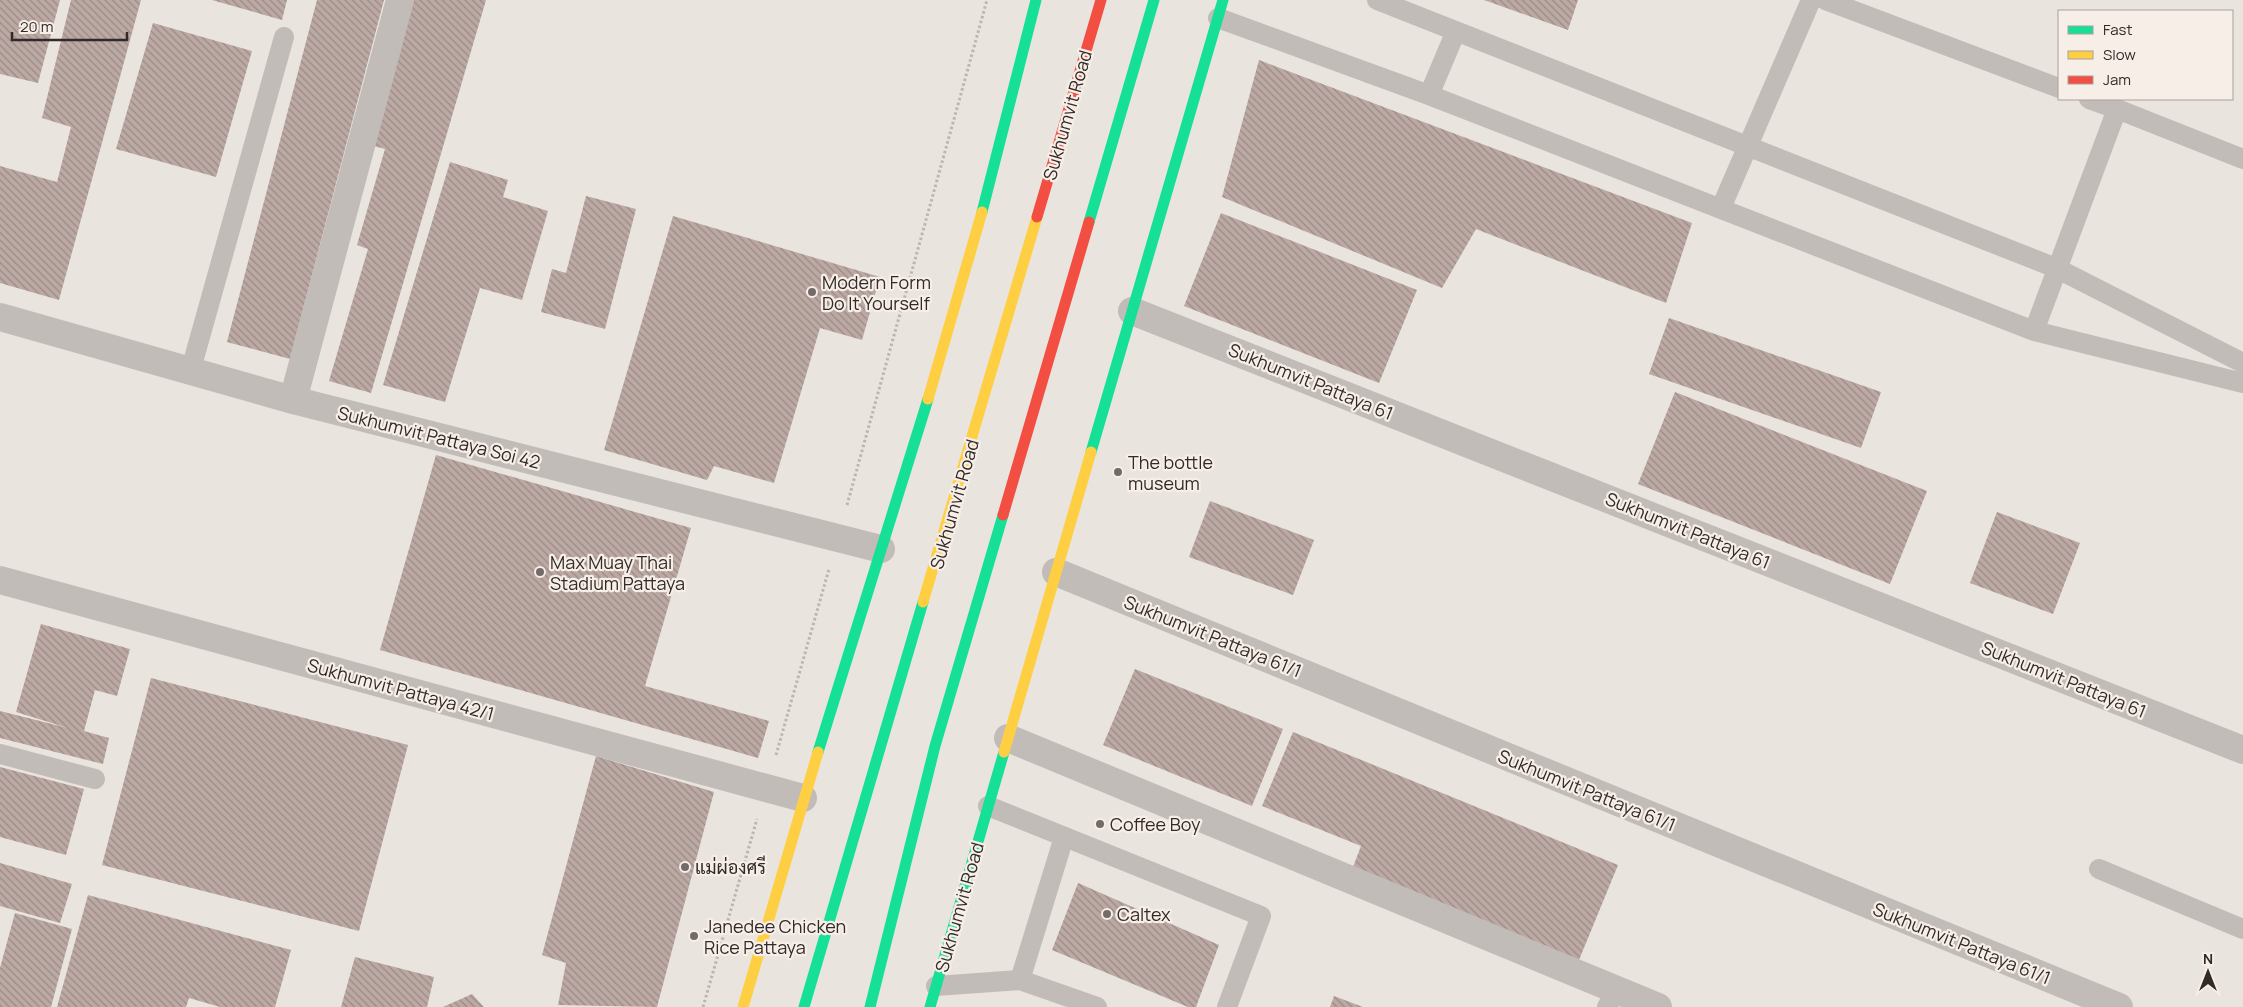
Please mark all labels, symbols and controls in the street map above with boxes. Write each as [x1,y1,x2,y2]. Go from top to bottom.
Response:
scale bar [12,10,128,42]
legend [2058,10,2233,100]
text: 20 m [20,16,53,37]
text: Fast [2103,19,2132,40]
text: Slow [2103,44,2136,65]
street label: Sukhumvit Road [1037,47,1097,183]
text: Jam [2103,69,2131,90]
place label: Modern Form Do It Yourself [822,270,931,315]
marker: Modern Form Do It Yourself [806,286,818,298]
street label: Sukhumvit Pattaya 61 [1225,337,1397,425]
street label: Sukhumvit Pattaya Soi 42 [335,400,543,474]
street label: Sukhumvit Road [924,436,984,572]
place label: The bottle museum [1128,450,1213,495]
marker: The bottle museum [1112,466,1124,478]
street label: Sukhumvit Pattaya 61 [1602,486,1774,574]
place label: Max Muay Thai Stadium Pattaya [550,550,685,595]
marker: Max Muay Thai Stadium Pattaya [534,566,546,578]
street label: Sukhumvit Pattaya 61/1 [1121,589,1305,683]
street label: Sukhumvit Pattaya 61 [1978,635,2150,723]
street label: Sukhumvit Pattaya 42/1 [305,653,497,725]
street label: Sukhumvit Pattaya 61/1 [1495,743,1679,837]
place label: Coffee Boy [1110,812,1201,836]
marker: Coffee Boy [1094,818,1106,830]
street label: Sukhumvit Road [929,839,989,975]
place label: แม่ผ่องศรี [695,855,766,879]
marker: แม่ผ่องศรี [679,861,691,873]
street label: Sukhumvit Pattaya 61/1 [1870,896,2054,990]
place label: Caltex [1117,902,1171,926]
marker: Caltex [1101,908,1113,920]
place label: Janedee Chicken Rice Pattaya [704,914,846,959]
marker: Janedee Chicken Rice Pattaya [688,930,700,942]
north arrow [2183,947,2233,997]
text: N [2203,949,2213,968]

